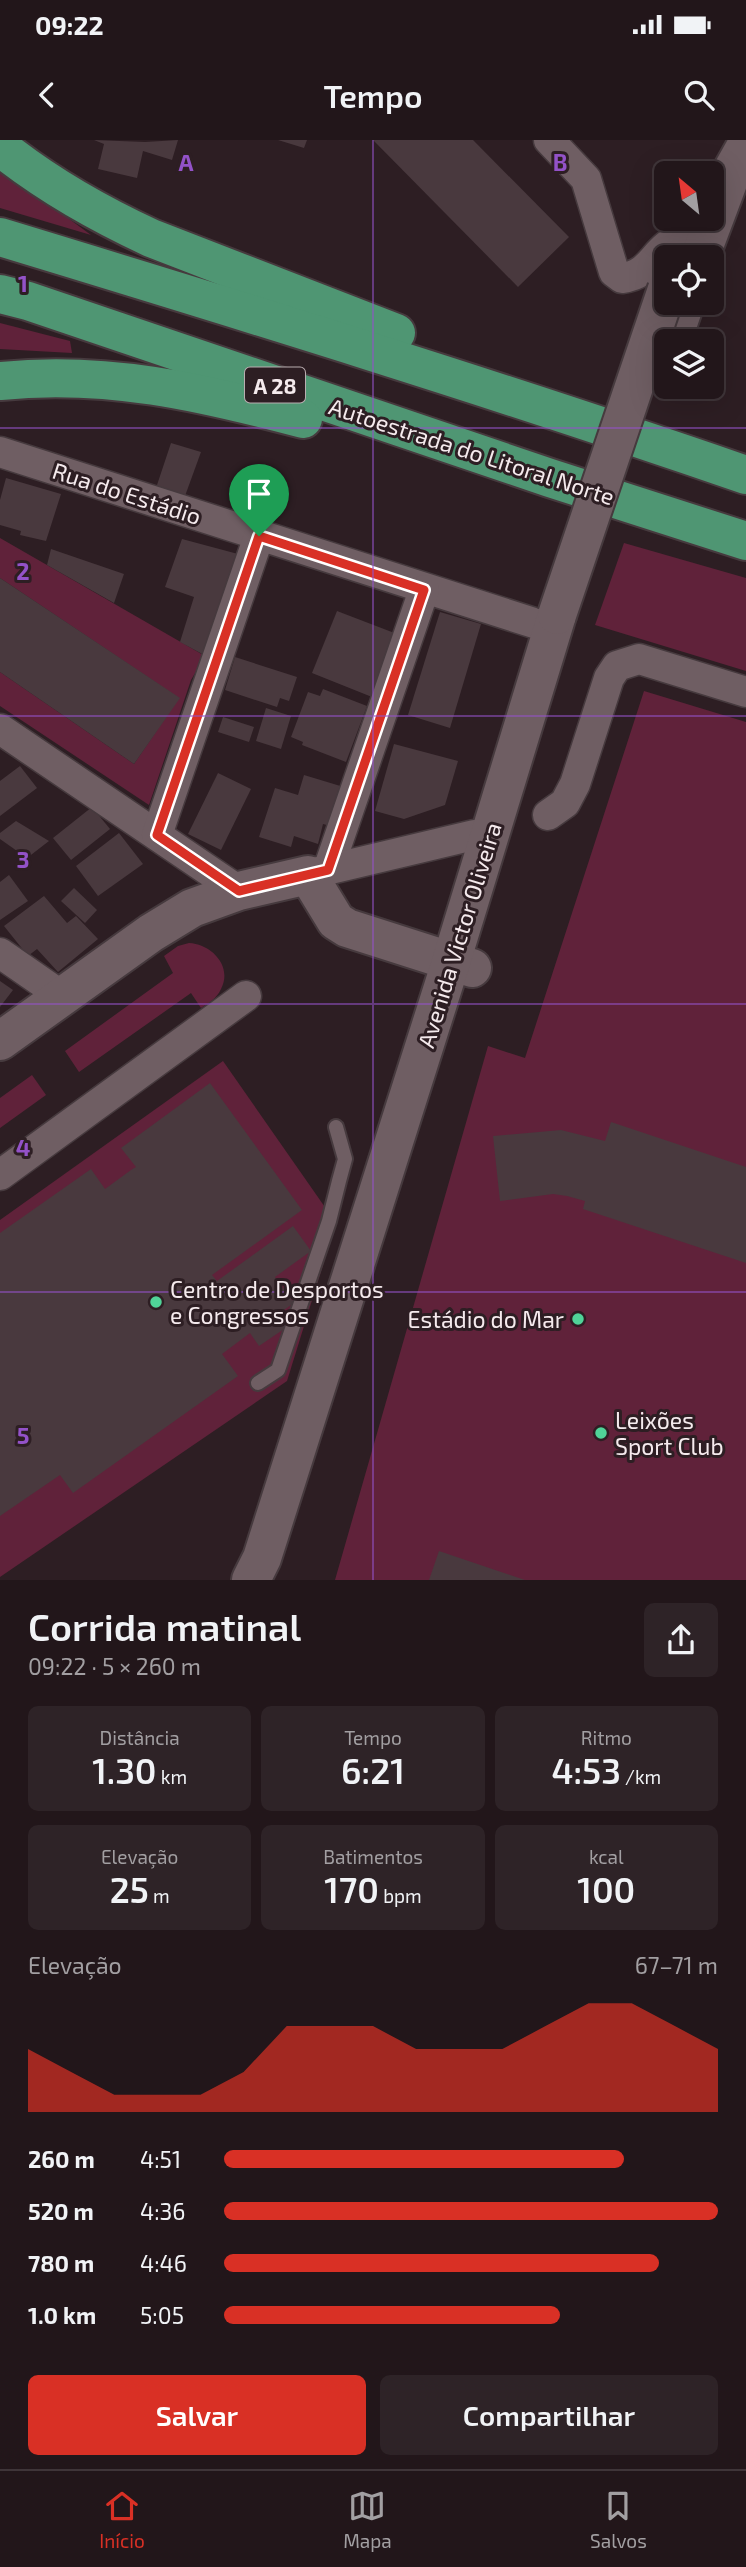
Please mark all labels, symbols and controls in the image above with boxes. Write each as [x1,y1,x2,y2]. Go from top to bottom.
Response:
text: 09:22 [35,9,104,40]
icon: back [28,76,66,114]
text: Tempo [324,76,422,114]
icon: search [680,76,718,114]
text: A [178,148,194,176]
text: B [553,148,567,176]
north arrow [654,161,724,231]
map controls [654,161,724,399]
button: locate [654,245,724,315]
text: 1 [18,269,28,297]
button: layers [654,329,724,399]
road number: A 28 [245,368,305,402]
street label: Autoestrada do Litoral Norte [326,392,618,510]
street label: Rua do Estádio [49,456,205,530]
pin [229,464,289,536]
icon: arrive [240,475,278,513]
text: 2 [16,557,30,585]
street label: Avenida Victor Oliveira [411,819,507,1051]
text: 3 [16,845,30,873]
text: 4 [16,1133,30,1161]
place label: Centro de Desportos e Congressos [170,1275,384,1329]
marker: Centro de Desportos e Congressos [148,1294,164,1310]
place label: Estádio do Mar [408,1305,564,1333]
marker: Estádio do Mar [570,1311,586,1327]
place label: Leixões Sport Club [615,1406,724,1460]
text: 5 [17,1421,29,1449]
marker: Leixões Sport Club [593,1425,609,1441]
text: Corrida matinal [28,1603,301,1649]
button: share [644,1603,718,1677]
text: 09:22 · 5 × 260 m [28,1652,201,1680]
text: Distância [100,1726,180,1749]
text: Tempo [344,1726,402,1749]
text: Ritmo [581,1726,632,1749]
text: 1.30 [92,1749,157,1791]
text: 6:21 [341,1749,405,1791]
text: 4:53 [551,1749,621,1791]
text: km [157,1765,187,1788]
text: /km [621,1765,661,1788]
text: Elevação [101,1845,178,1868]
text: Batimentos [323,1845,423,1868]
text: kcal [589,1845,624,1868]
text: 25 [110,1868,149,1910]
text: 170 [324,1868,379,1910]
text: 100 [577,1868,635,1910]
text: m [149,1884,170,1907]
text: bpm [379,1884,422,1907]
text: Elevação [28,1951,122,1979]
text: 67–71 m [635,1951,718,1979]
text: 260 m [28,2145,95,2173]
text: 4:51 [140,2145,181,2173]
text: 520 m [28,2197,94,2225]
text: 4:36 [140,2197,186,2225]
text: 780 m [28,2249,94,2277]
text: 4:46 [140,2249,187,2277]
text: 1.0 km [28,2301,96,2329]
text: 5:05 [140,2301,184,2329]
button: Salvar [28,2375,366,2455]
button: Compartilhar [380,2375,718,2455]
tab: Início [99,2487,145,2552]
tab: Mapa [343,2487,392,2552]
tab: Salvos [590,2487,647,2552]

